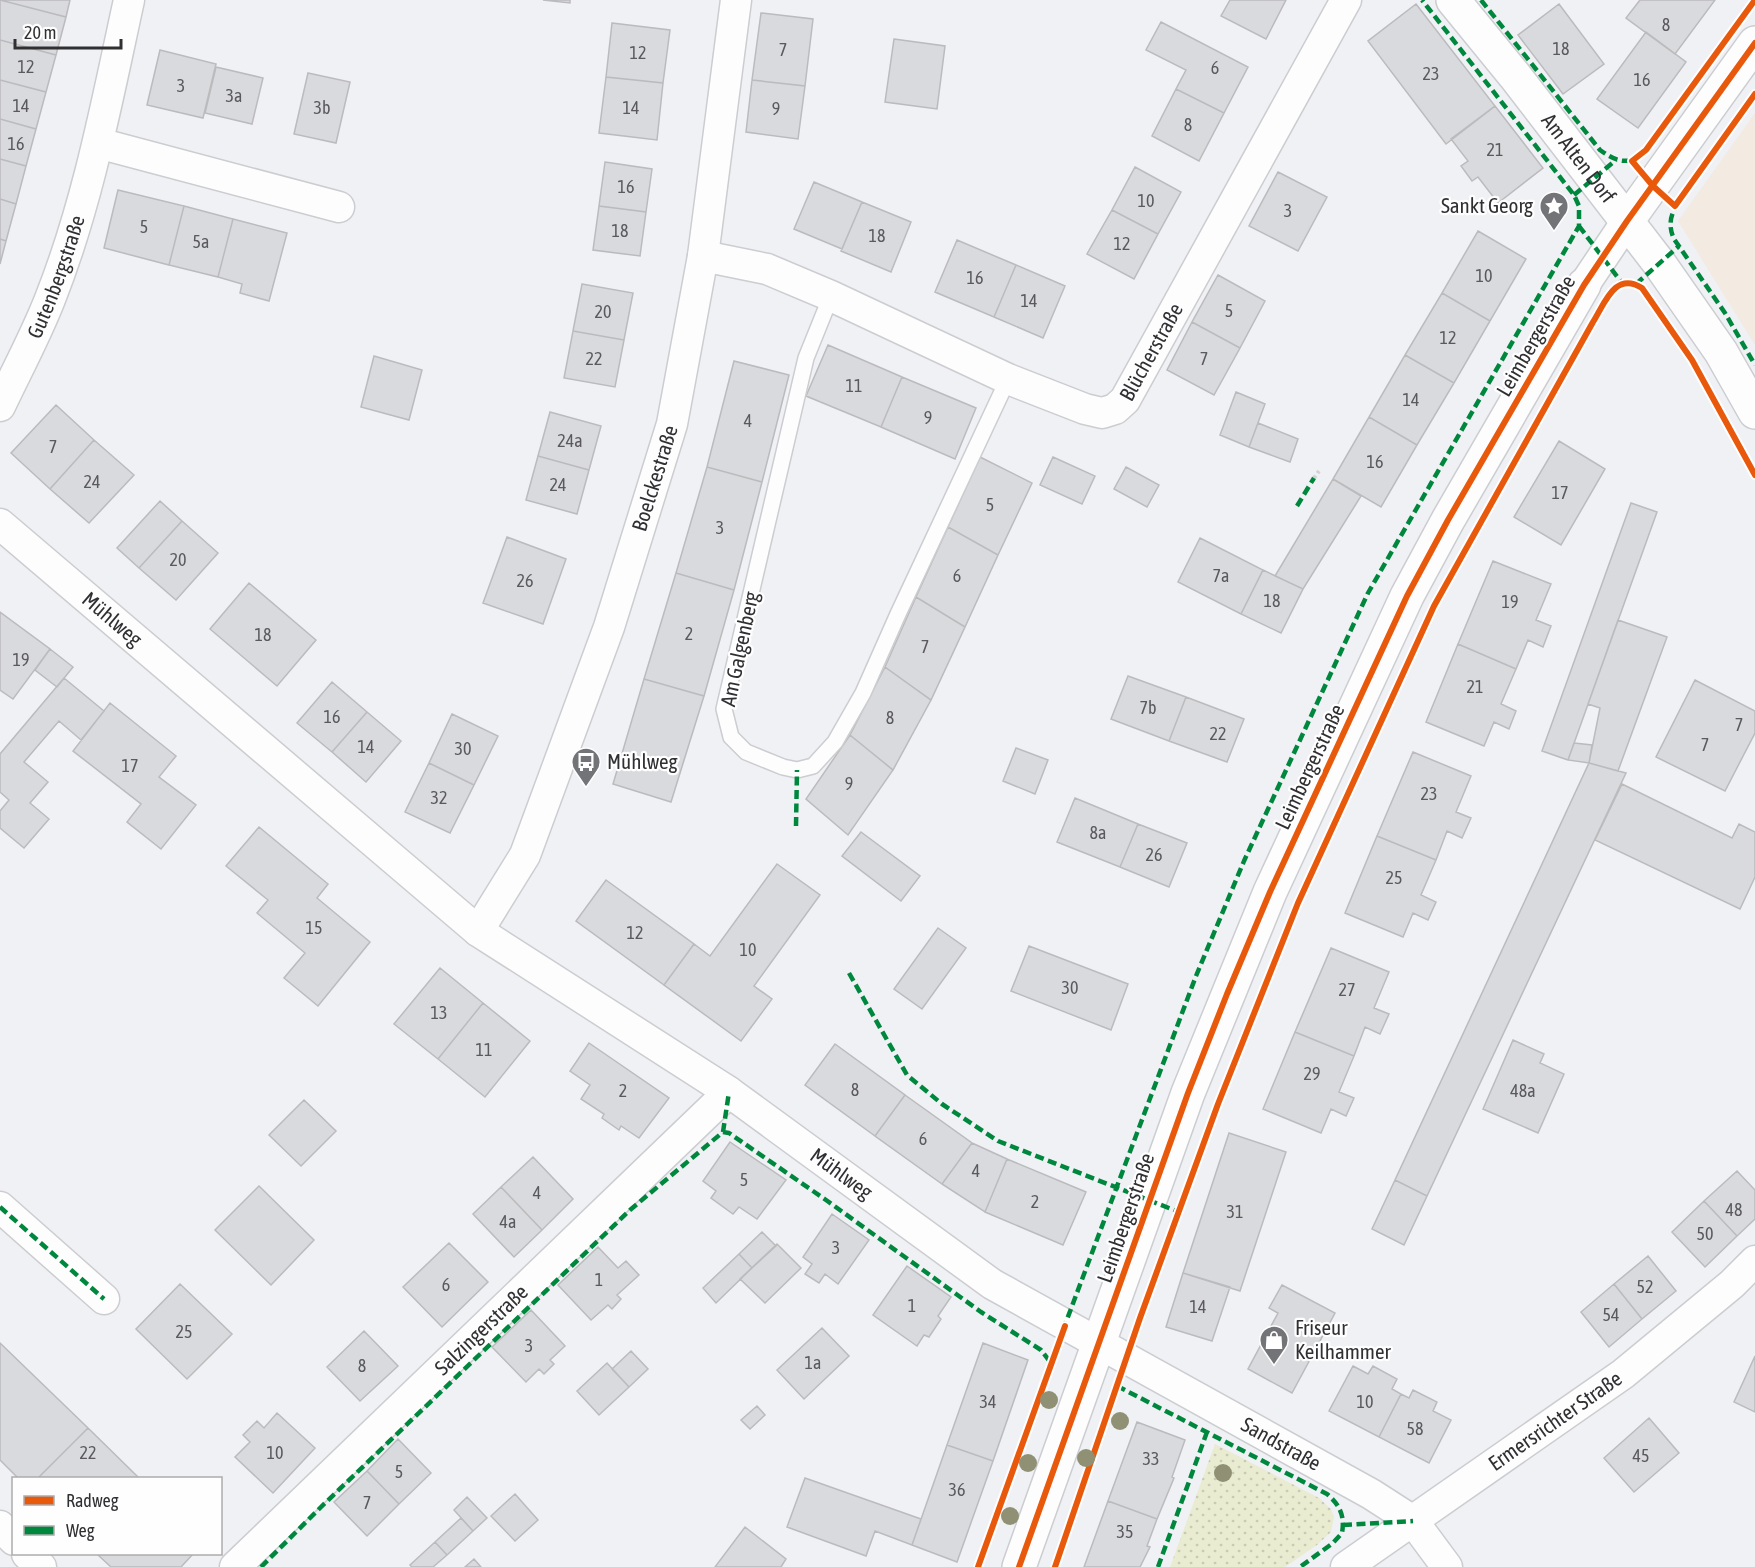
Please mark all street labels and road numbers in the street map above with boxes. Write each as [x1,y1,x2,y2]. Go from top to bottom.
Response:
street label: Am Alten Dorf [1537,108,1621,207]
street label: Gutenbergstraße [22,212,89,342]
street label: Leimbergerstraße [1491,271,1579,400]
street label: Blücherstraße [1114,299,1187,405]
street label: Boelckestraße [627,422,682,534]
street label: Mühlweg [78,586,147,651]
street label: Am Galgenberg [715,589,763,708]
street label: Leimbergerstraße [1270,700,1349,833]
street label: Mühlweg [806,1143,877,1204]
street label: Leimbergerstraße [1092,1150,1158,1286]
street label: Salzingerstraße [429,1279,532,1379]
street label: Ermersrichter Straße [1483,1366,1626,1475]
street label: Sandstraße [1238,1412,1325,1475]

